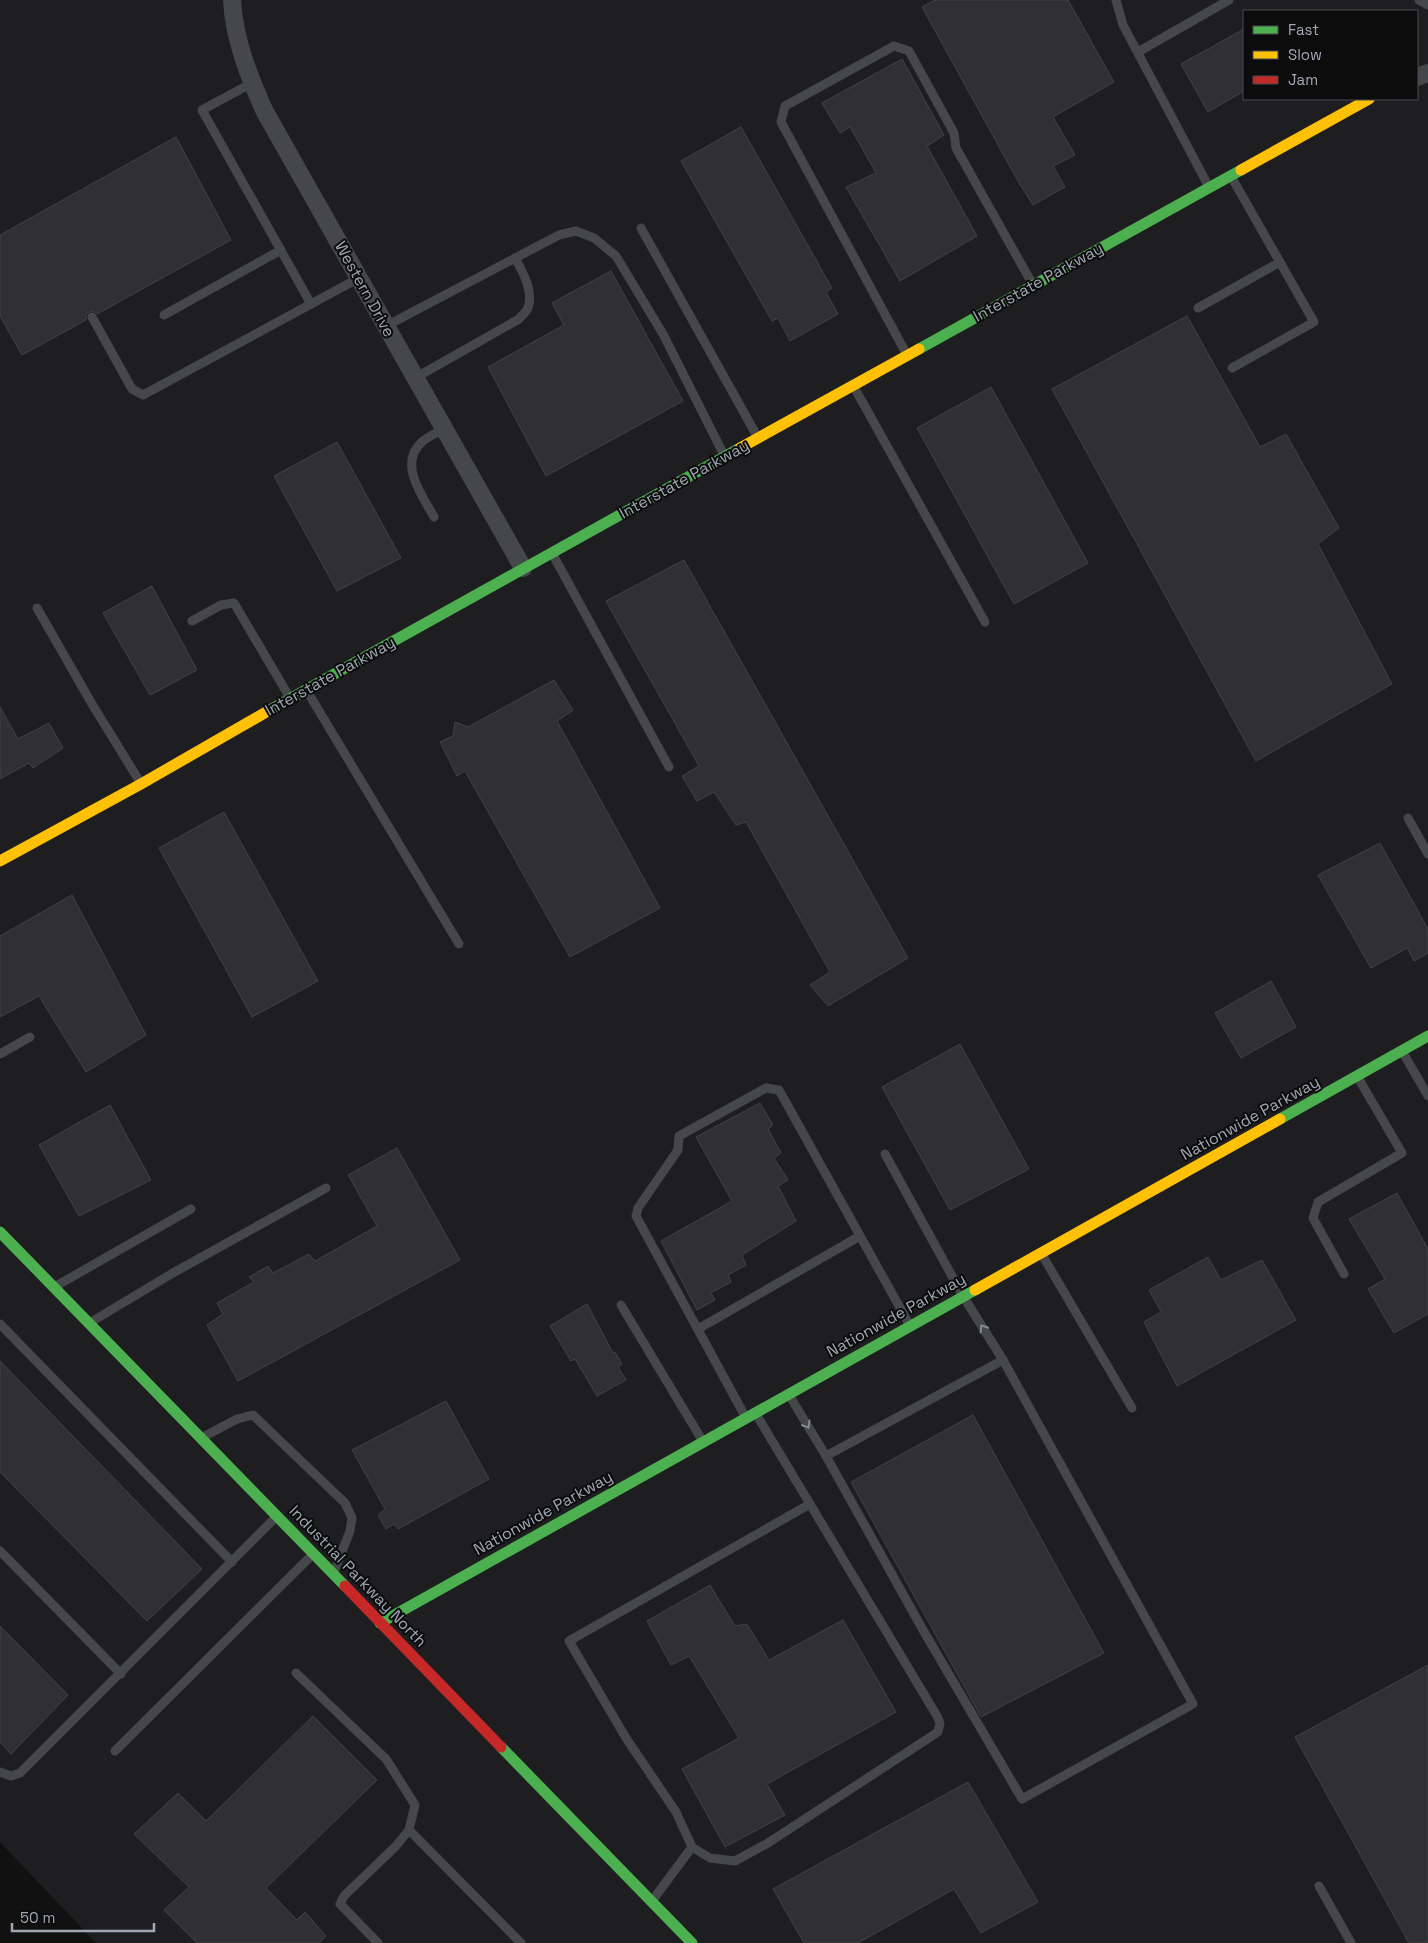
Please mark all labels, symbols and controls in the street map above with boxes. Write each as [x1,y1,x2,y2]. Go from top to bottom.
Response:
legend [1243,10,1418,100]
text: Fast [1288,20,1319,39]
text: Slow [1288,45,1322,64]
text: Jam [1288,70,1318,89]
street label: Western Drive [330,237,400,341]
street label: Interstate Parkway [969,238,1107,326]
street label: Interstate Parkway [615,435,753,523]
street label: Interstate Parkway [261,632,399,720]
street label: Nationwide Parkway [1177,1071,1323,1165]
street label: Nationwide Parkway [823,1268,969,1362]
one-way arrow [979,1325,989,1334]
one-way arrow [801,1420,811,1429]
street label: Nationwide Parkway [470,1466,616,1560]
street label: Industrial Parkway North [285,1501,431,1651]
scale bar [12,1900,155,1932]
text: 50 m [20,1908,55,1927]

